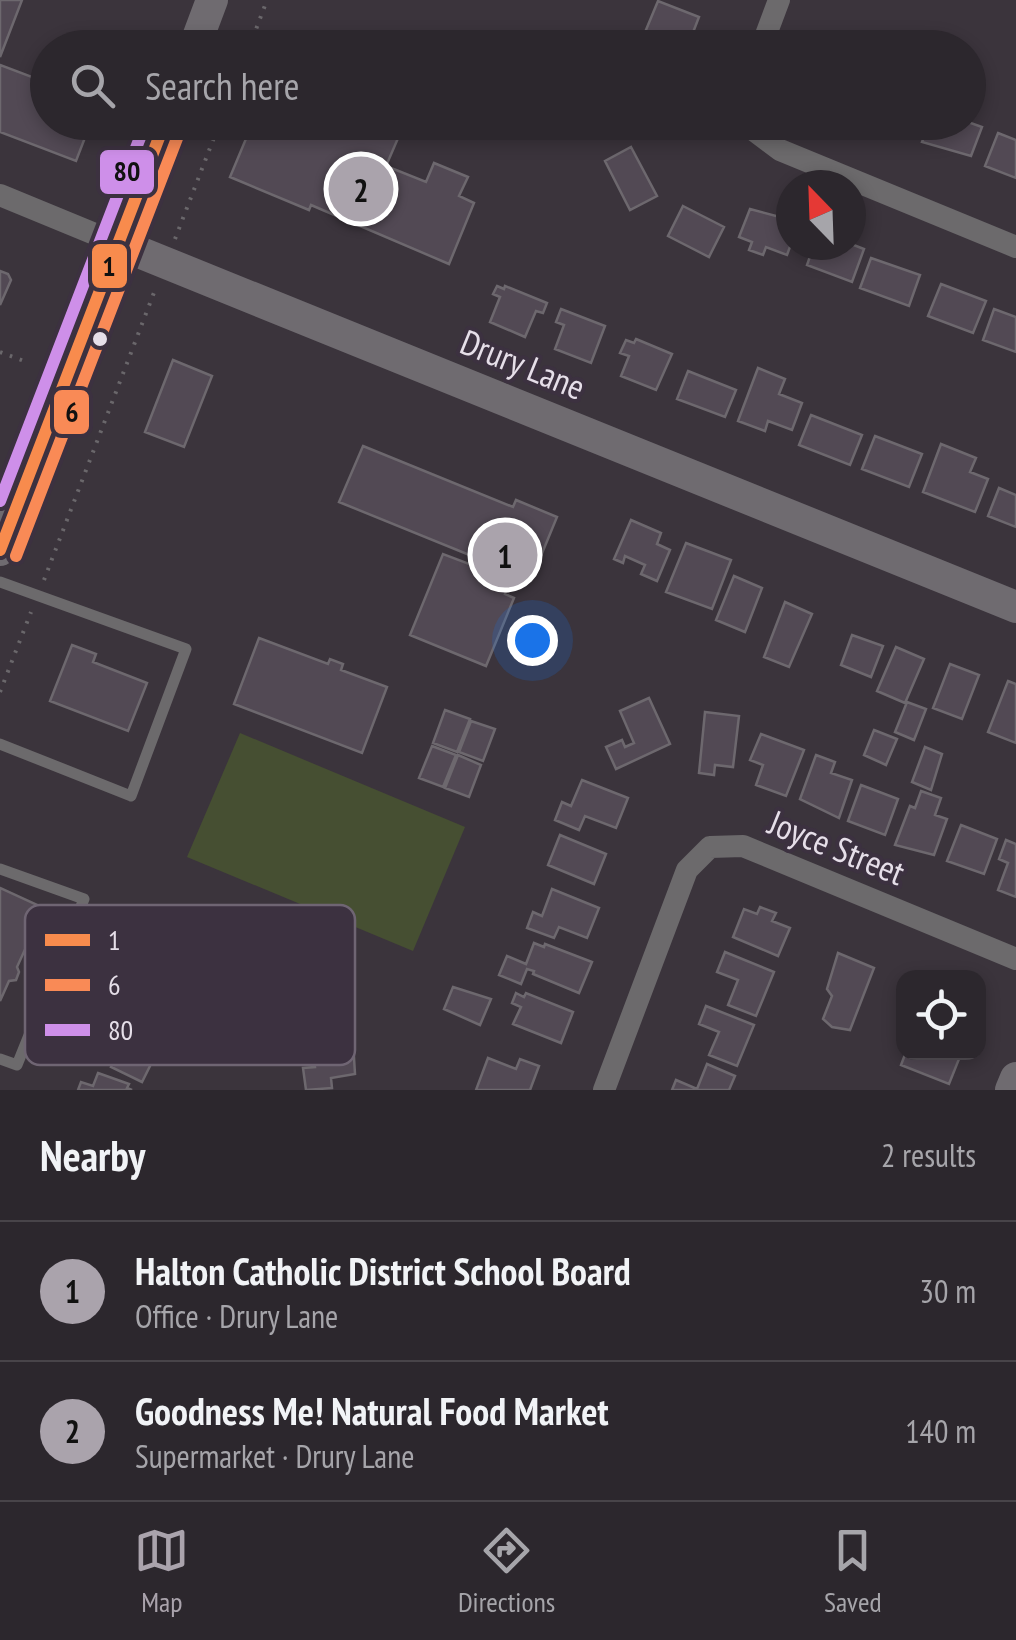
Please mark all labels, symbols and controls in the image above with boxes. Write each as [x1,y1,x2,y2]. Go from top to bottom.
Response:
search box [30,30,986,140]
icon: search [65,58,120,113]
text: Search here [145,61,299,110]
line badge: 80 [98,148,156,196]
text: 80 [114,152,140,189]
pin: 2 [328,152,394,226]
north arrow [776,170,866,260]
line badge: 1 [90,242,129,290]
text: 1 [102,247,116,284]
street label: Drury Lane [454,318,592,410]
unlabelled marker [90,329,110,349]
line badge: 6 [52,388,91,436]
text: 6 [65,393,79,430]
pin: 1 [472,518,538,592]
your location [507,615,558,666]
street label: Joyce Street [761,799,912,895]
legend [25,905,355,1065]
text: 1 [108,921,121,958]
text: 6 [108,966,121,1003]
map controls [896,970,986,1060]
button: locate [896,970,986,1060]
text: 80 [108,1011,133,1048]
text: Nearby [40,1128,145,1183]
text: 2 results [881,1134,976,1176]
text: Halton Catholic District School Board [135,1246,631,1295]
text: 1 [65,1270,80,1312]
text: 30 m [920,1270,976,1312]
text: Office · Drury Lane [135,1295,338,1337]
text: Goodness Me! Natural Food Market [135,1386,609,1435]
text: 2 [65,1410,80,1452]
text: 140 m [905,1410,976,1452]
text: Supermarket · Drury Lane [135,1435,414,1477]
tab: Map [134,1523,189,1620]
tab: Directions [458,1523,555,1620]
tab: Saved [824,1523,882,1620]

